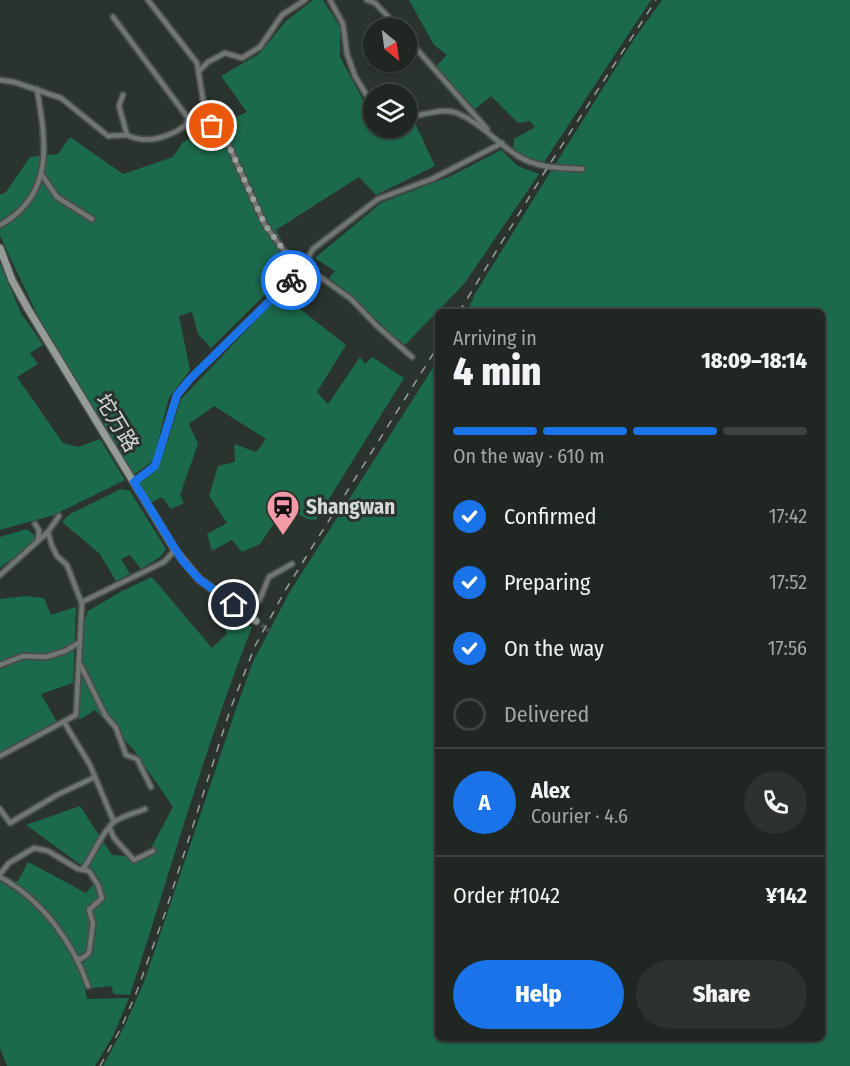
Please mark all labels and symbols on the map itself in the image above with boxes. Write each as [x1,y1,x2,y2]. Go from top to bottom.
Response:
north arrow [363,18,417,72]
pin [186,100,237,151]
courier [261,250,321,310]
street label: 坨万路 [90,389,144,457]
station icon: Shangwan [265,489,301,536]
place label: Shangwan [306,494,395,520]
pin [208,579,259,630]

